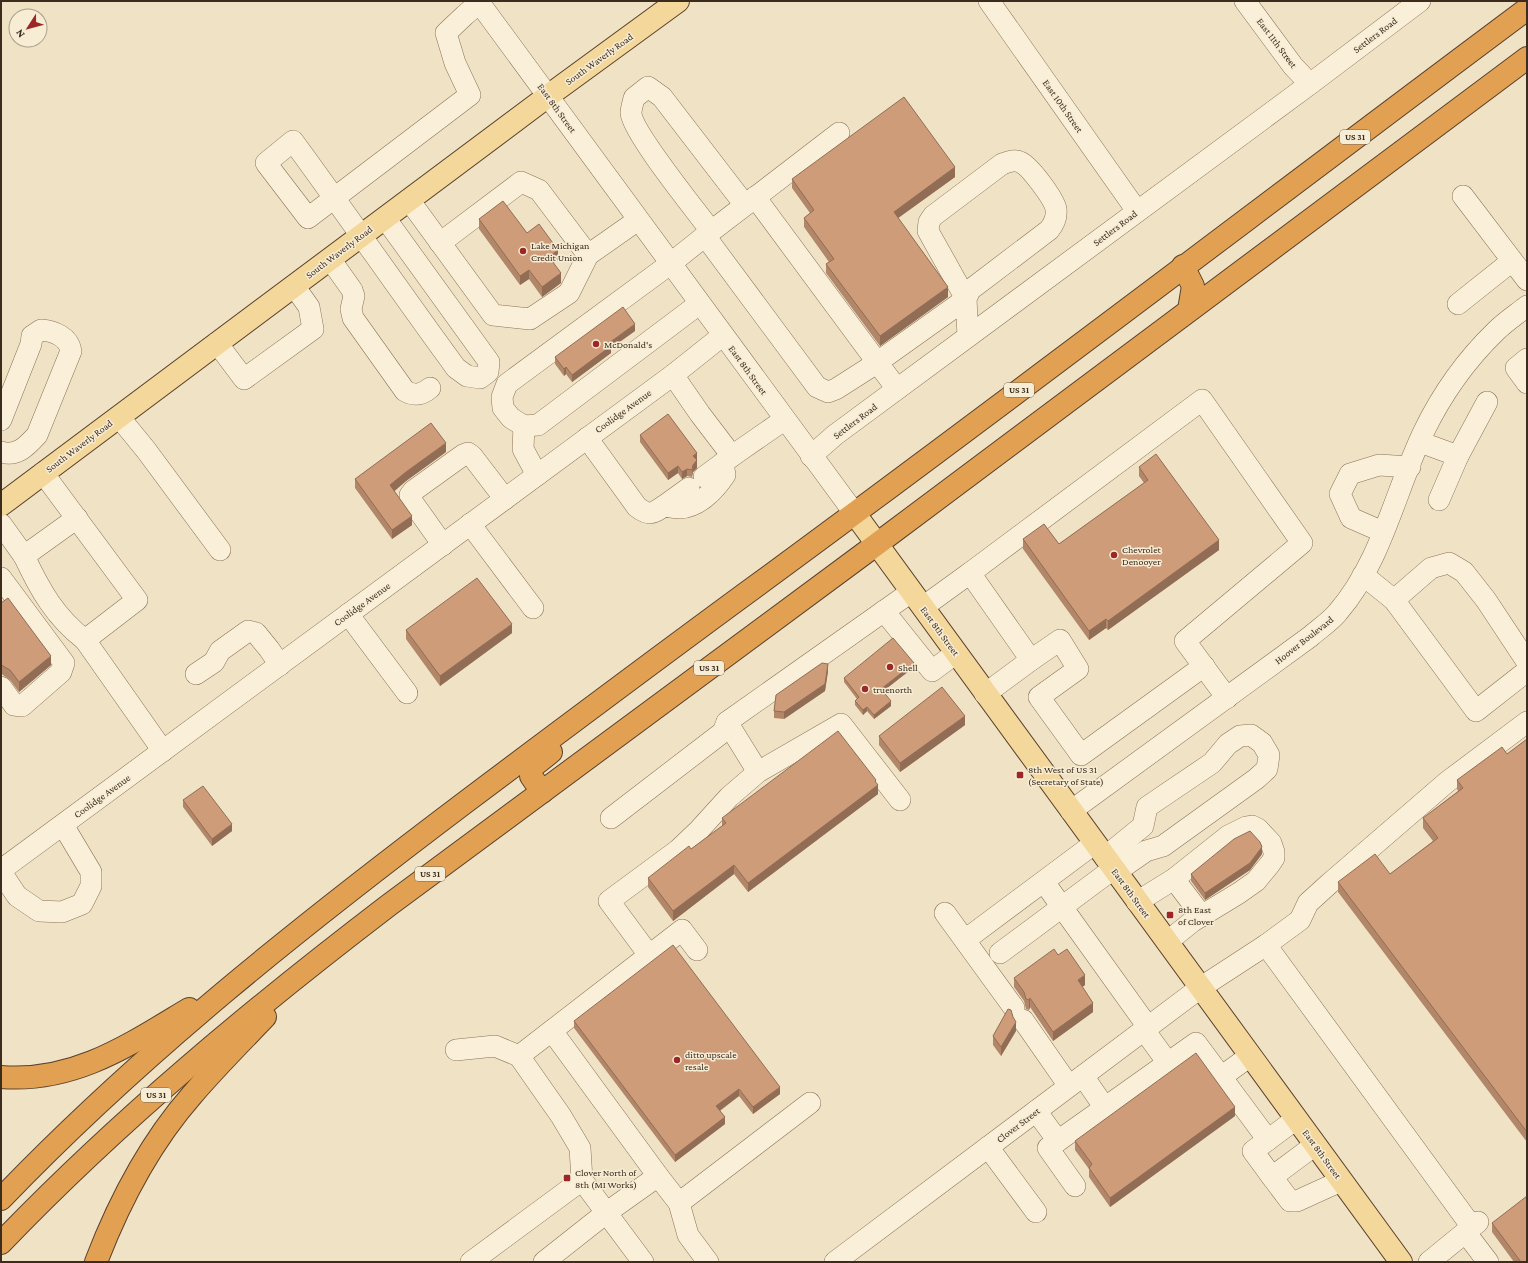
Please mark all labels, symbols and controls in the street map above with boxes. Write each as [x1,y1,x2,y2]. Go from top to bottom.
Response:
north arrow [8,8,48,48]
street label: Settlers Road [1351,14,1400,55]
street label: East 11th Street [1255,16,1300,71]
text: N [13,27,27,40]
street label: South Waverly Road [563,30,635,87]
street label: East 10th Street [1041,77,1086,135]
street label: East 8th Street [535,81,579,135]
road number: US 31 [1340,130,1370,144]
street label: Settlers Road [1091,207,1140,248]
street label: South Waverly Road [304,223,375,281]
place label: Lake Michigan Credit Union [531,240,590,263]
marker: Lake Michigan Credit Union [518,246,528,256]
marker: McDonald's [591,339,601,349]
place label: McDonald's [604,339,652,350]
street label: East 8th Street [726,343,770,397]
road number: US 31 [1004,383,1034,397]
street label: Coolidge Avenue [593,387,654,435]
street label: Settlers Road [831,400,880,441]
street label: South Waverly Road [44,417,115,475]
place label: Chevrolet Denooyer [1122,544,1162,567]
marker: Chevrolet Denooyer [1109,550,1119,560]
street label: Coolidge Avenue [332,580,393,628]
street label: East 8th Street [918,604,962,658]
street label: Hoover Boulevard [1273,613,1336,666]
road number: US 31 [694,661,724,675]
marker: Shell [885,662,895,672]
place label: Shell [898,662,918,673]
marker: truenorth [860,684,870,694]
place label: truenorth [873,684,913,695]
place label: 8th West of US 31 (Secretary of State) [1028,764,1104,788]
marker: 8th West of US 31 (Secretary of State) [1015,770,1025,780]
street label: Coolidge Avenue [72,772,133,820]
street label: East 8th Street [1109,866,1153,920]
road number: US 31 [415,867,445,881]
place label: 8th East of Clover [1178,904,1214,927]
marker: 8th East of Clover [1165,910,1175,920]
place label: ditto upscale resale [685,1049,737,1072]
marker: ditto upscale resale [672,1055,682,1065]
road number: US 31 [141,1088,171,1102]
street label: Clover Street [994,1105,1042,1145]
street label: East 8th Street [1300,1127,1344,1181]
place label: Clover North of 8th (MI Works) [575,1167,637,1191]
marker: Clover North of 8th (MI Works) [562,1173,572,1183]

